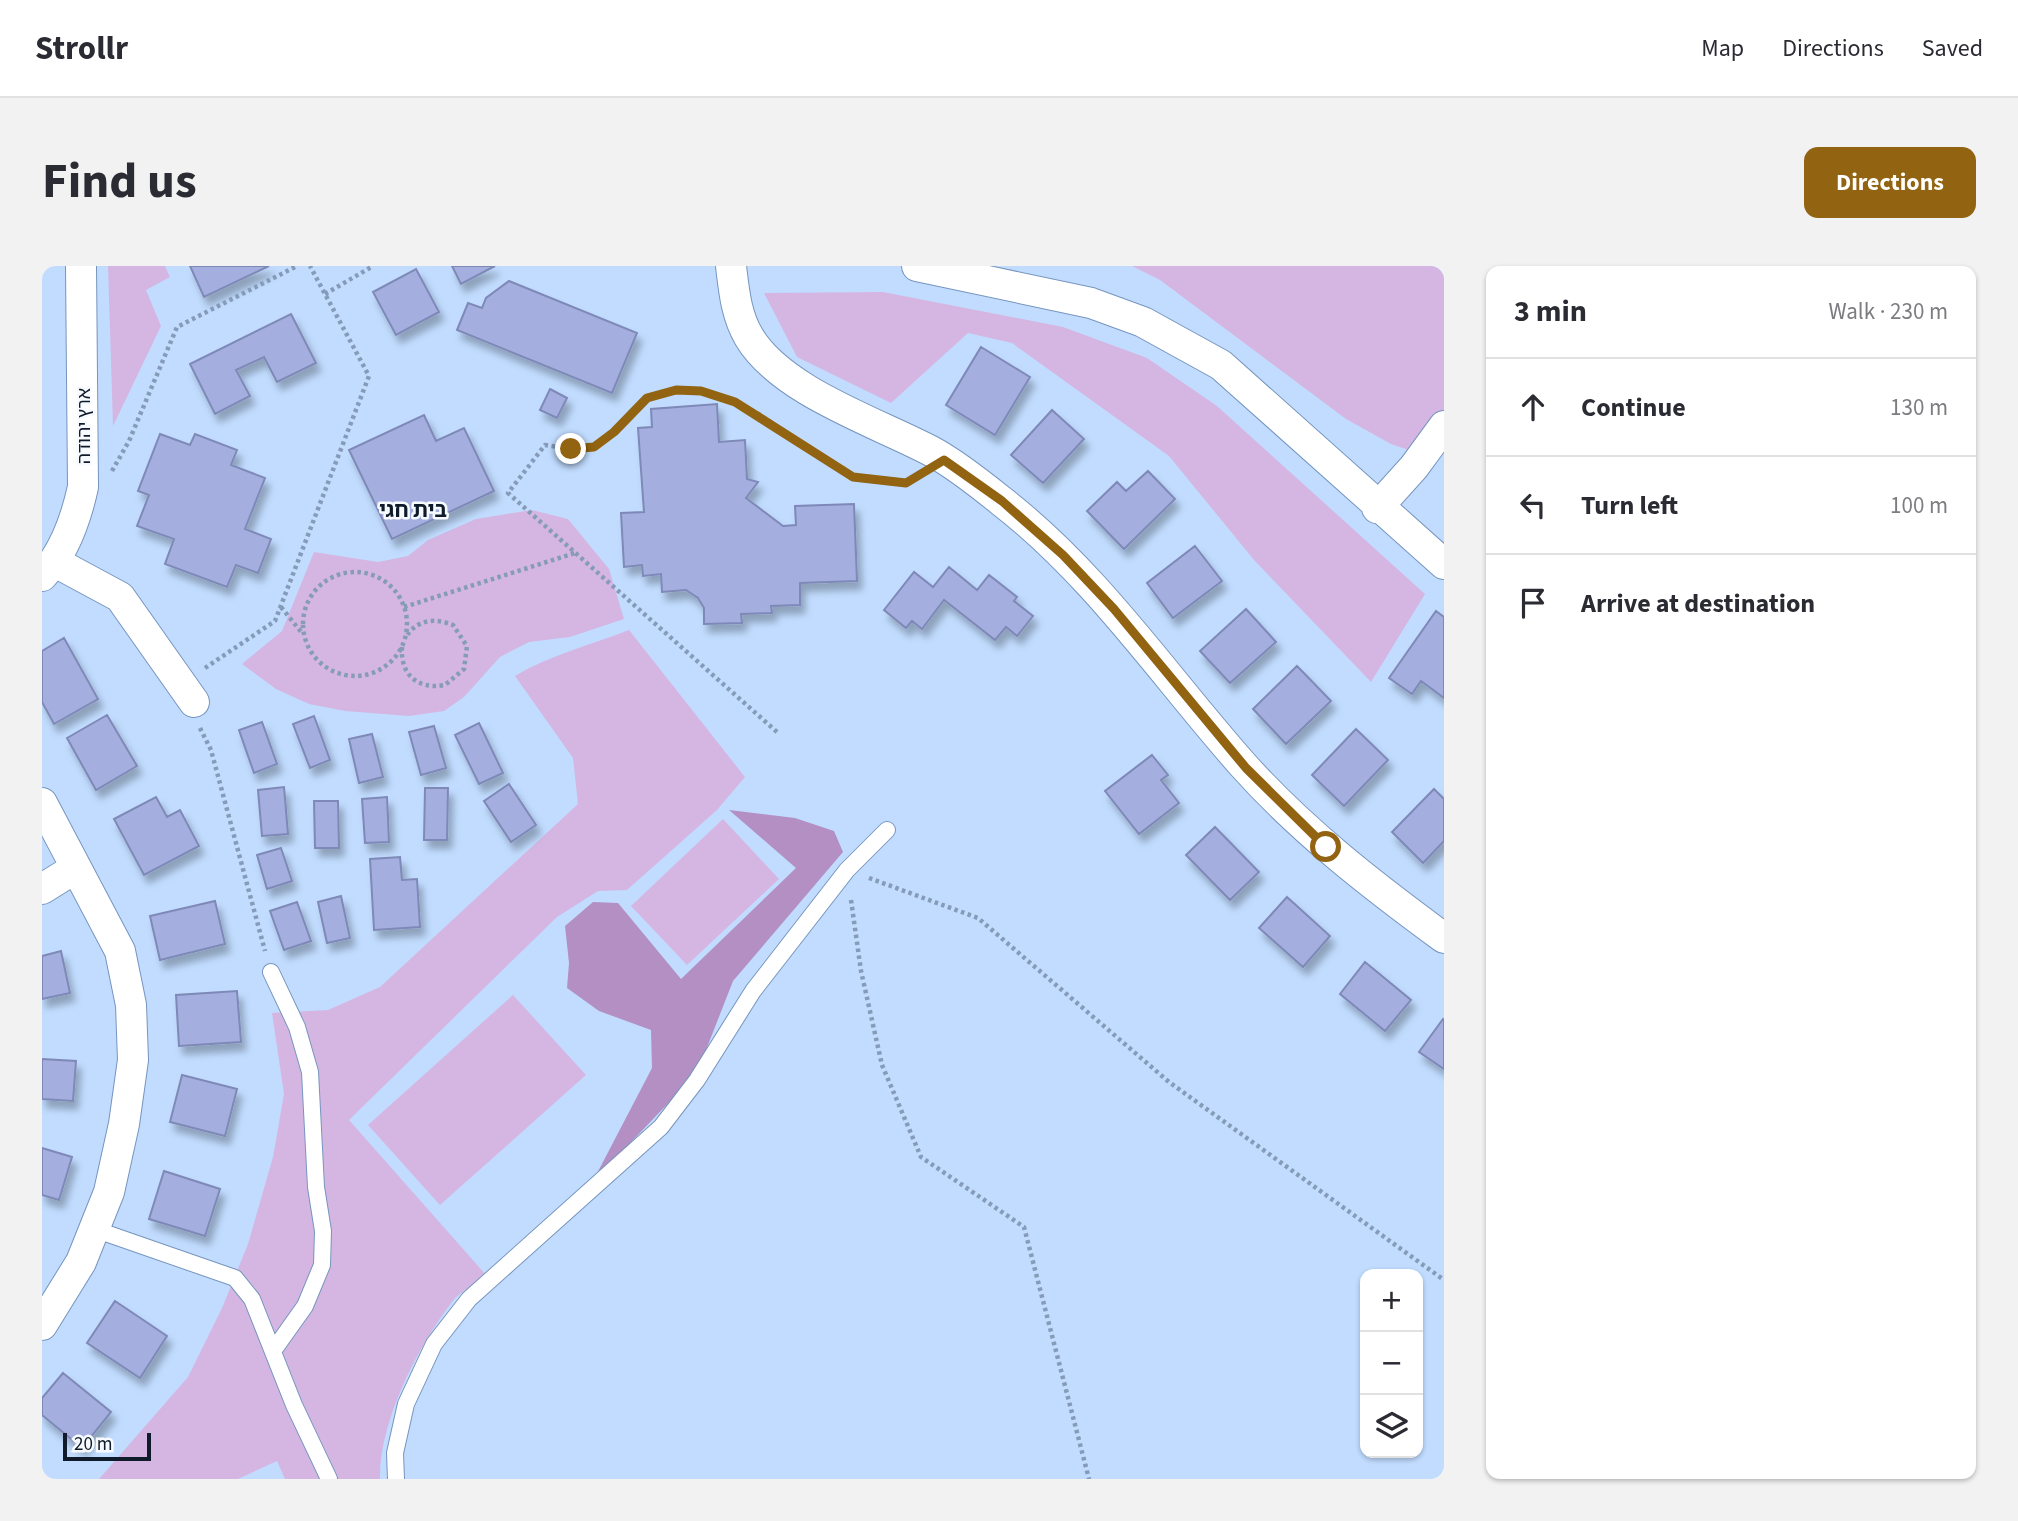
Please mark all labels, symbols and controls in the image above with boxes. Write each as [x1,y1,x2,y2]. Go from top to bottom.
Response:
text: Strollr [35,25,128,72]
text: Map [1701,31,1744,66]
text: Directions [1782,31,1884,66]
text: Saved [1922,31,1983,66]
text: Find us [42,147,197,217]
button: Directions [1804,147,1976,218]
text: 3 min [1514,290,1587,333]
text: Walk · 230 m [1829,295,1948,328]
street label: ארץ יהודה [72,388,97,464]
icon: ahead [1514,388,1552,426]
text: Continue [1581,389,1686,426]
text: 130 m [1890,391,1948,424]
route end [555,433,586,464]
icon: left [1514,486,1552,524]
text: Turn left [1581,487,1678,524]
text: 100 m [1890,489,1948,522]
district label: בית חגי [379,495,447,525]
icon: arrive [1514,584,1552,622]
text: Arrive at destination [1581,585,1815,622]
route start [1310,831,1341,862]
map controls [1360,1269,1423,1458]
button: + [1360,1269,1423,1332]
button: − [1360,1332,1423,1395]
button: layers [1360,1395,1423,1458]
scale bar [63,1430,150,1462]
text: 20 m [74,1431,112,1458]

